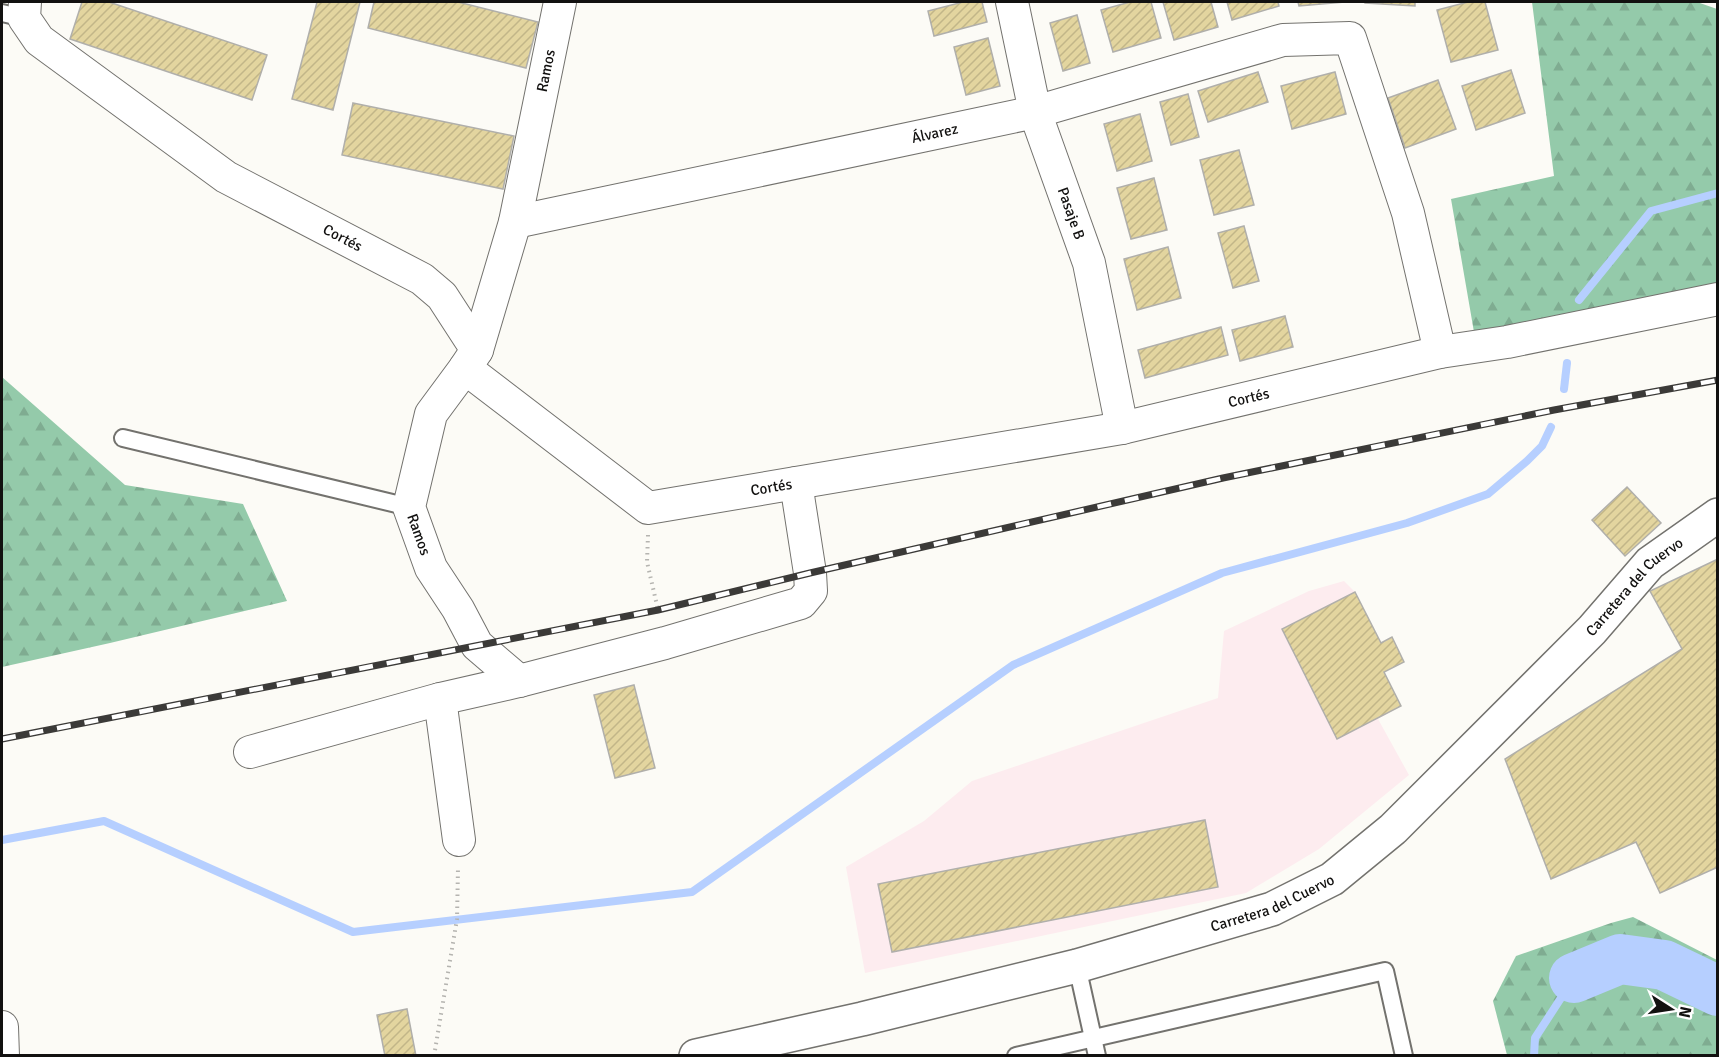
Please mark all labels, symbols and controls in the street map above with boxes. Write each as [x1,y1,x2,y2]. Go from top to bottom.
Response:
street label: Ramos [533,47,559,93]
street label: Álvarez [910,119,960,147]
street label: Pasaje B [1054,185,1089,242]
street label: Cortés [320,220,366,256]
street label: Cortés [1226,384,1272,411]
street label: Cortés [749,475,794,500]
street label: Ramos [403,511,435,558]
street label: Carretera del Cuervo [1582,533,1687,640]
street label: Carretera del Cuervo [1208,870,1337,936]
north arrow [1641,979,1701,1039]
text: N [1674,1004,1696,1019]

